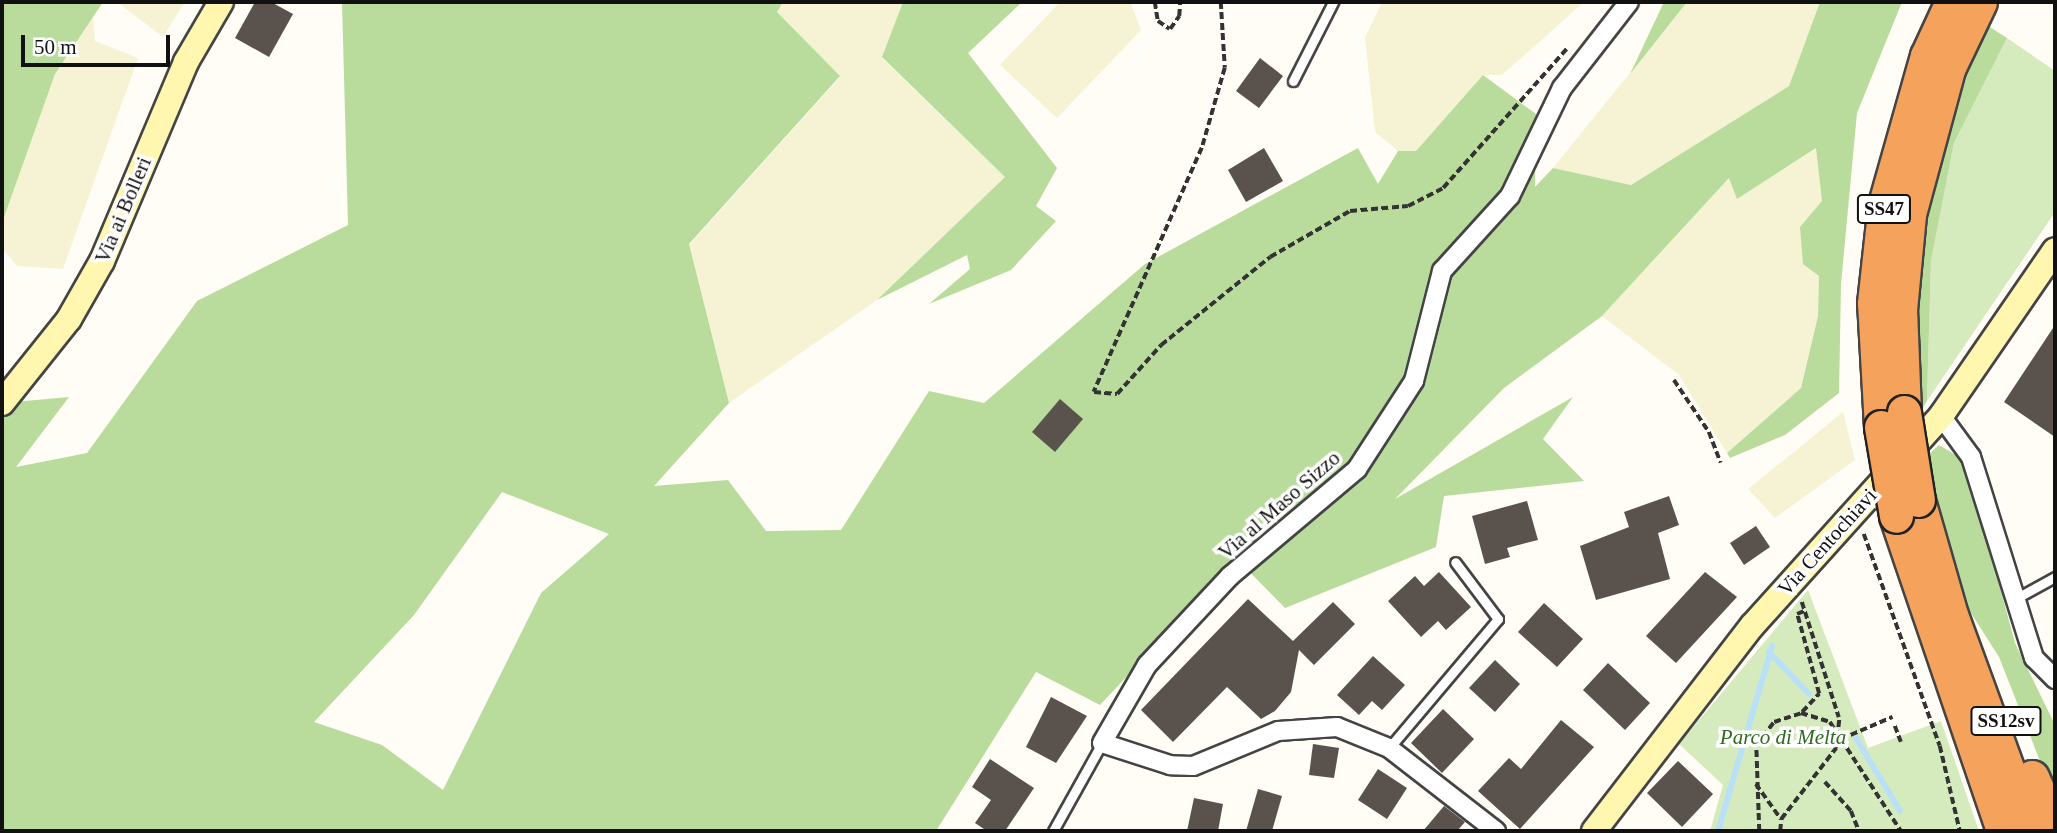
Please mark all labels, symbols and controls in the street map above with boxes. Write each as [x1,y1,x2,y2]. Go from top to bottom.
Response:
scale bar [24,21,173,65]
text: 50 m [34,35,77,59]
street label: Via ai Bolleri [89,153,157,267]
road number: SS47 [1856,194,1912,224]
street label: Via al Maso Sizzo [1213,445,1345,565]
street label: Via Centochiavi [1772,483,1882,601]
road number: SS12sv [1969,706,2043,736]
park label: Parco di Melta [1720,724,1846,750]

